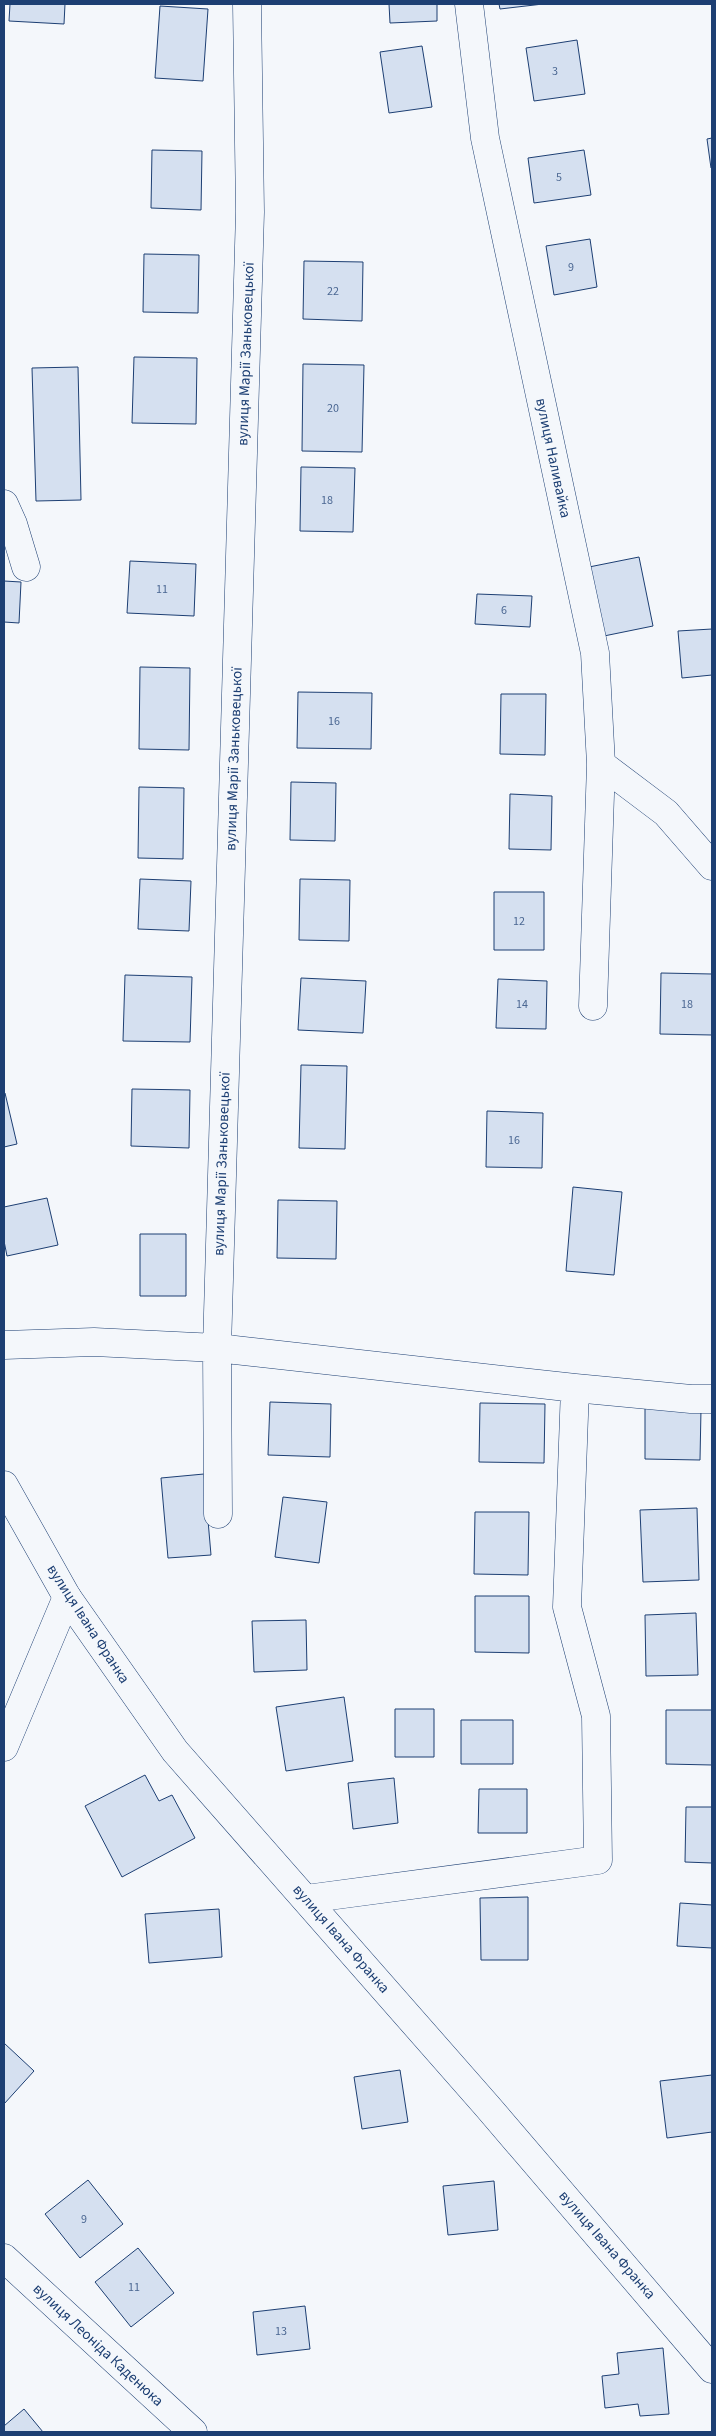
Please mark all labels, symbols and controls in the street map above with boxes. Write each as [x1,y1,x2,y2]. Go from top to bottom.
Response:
house number: 3 [552,63,558,80]
house number: 5 [556,169,562,186]
house number: 9 [568,259,574,276]
street label: вулиця Марії Заньковецької [232,260,260,446]
house number: 22 [327,283,339,300]
street label: вулиця Наливайка [530,396,576,520]
house number: 20 [327,400,339,417]
house number: 18 [321,492,333,509]
house number: 11 [156,581,168,598]
house number: 6 [501,602,507,619]
street label: вулиця Марії Заньковецької [220,665,248,851]
house number: 16 [328,713,340,730]
house number: 12 [513,913,525,930]
house number: 14 [516,996,528,1013]
house number: 18 [681,996,693,1013]
street label: вулиця Марії Заньковецької [208,1070,236,1256]
house number: 16 [508,1132,520,1149]
street label: вулиця Івана Франка [42,1560,134,1688]
street label: вулиця Івана Франка [288,1880,394,1998]
street label: вулиця Івана Франка [554,2186,660,2304]
house number: 9 [81,2211,87,2228]
street label: вулиця Леоніда Каденюка [28,2279,168,2411]
house number: 11 [128,2279,140,2296]
house number: 13 [275,2323,287,2340]

